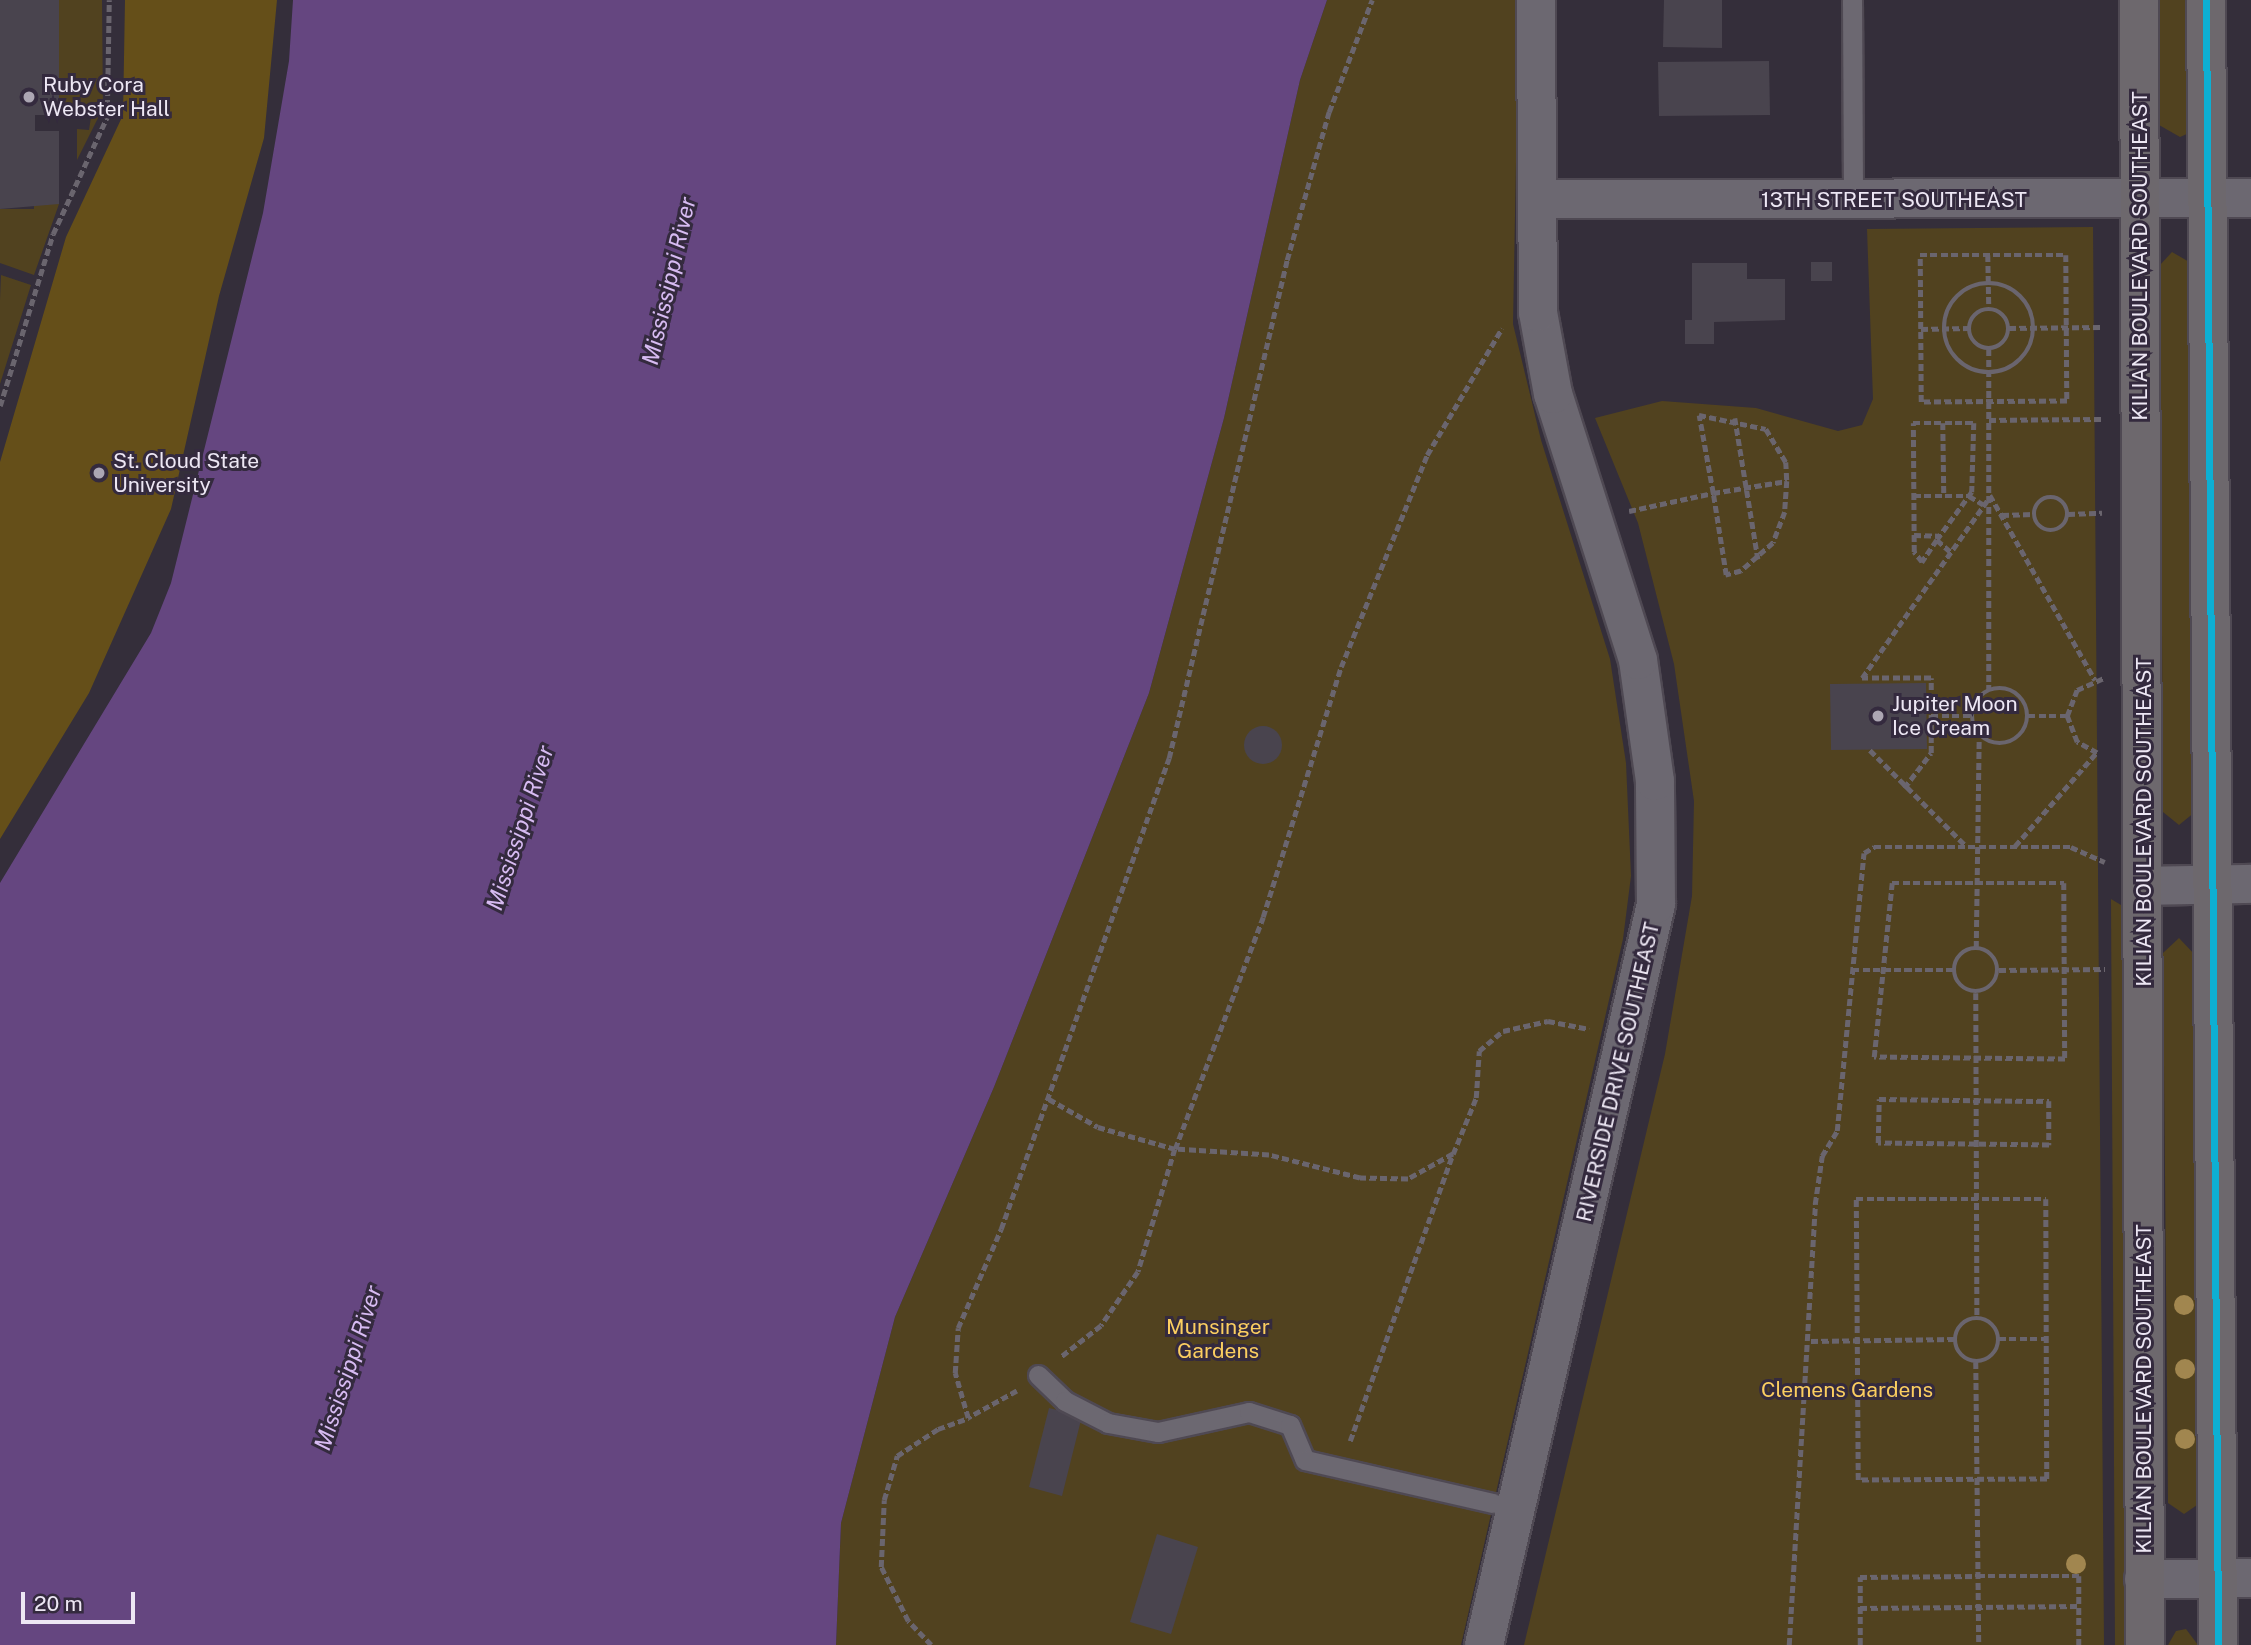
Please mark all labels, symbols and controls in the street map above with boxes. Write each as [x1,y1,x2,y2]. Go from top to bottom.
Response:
place label: Ruby Cora Webster Hall [43,72,170,122]
marker: Ruby Cora Webster Hall [21,89,37,105]
street label: KILIAN BOULEVARD SOUTHEAST [2127,91,2153,421]
street label: 13TH STREET SOUTHEAST [1761,187,2027,213]
water label: Mississippi River [636,194,702,368]
place label: St. Cloud State University [113,448,259,498]
marker: St. Cloud State University [91,465,107,481]
street label: KILIAN BOULEVARD SOUTHEAST [2131,657,2157,987]
place label: Jupiter Moon Ice Cream [1892,691,2018,741]
marker: Jupiter Moon Ice Cream [1870,708,1886,724]
water label: Mississippi River [480,742,560,914]
street label: RIVERSIDE DRIVE SOUTHEAST [1571,920,1665,1224]
street label: KILIAN BOULEVARD SOUTHEAST [2131,1224,2157,1554]
water label: Mississippi River [308,1282,388,1454]
park label: Munsinger Gardens [1166,1314,1270,1364]
park label: Clemens Gardens [1761,1377,1933,1403]
scale bar [24,1578,138,1622]
text: 20 m [34,1591,83,1616]

